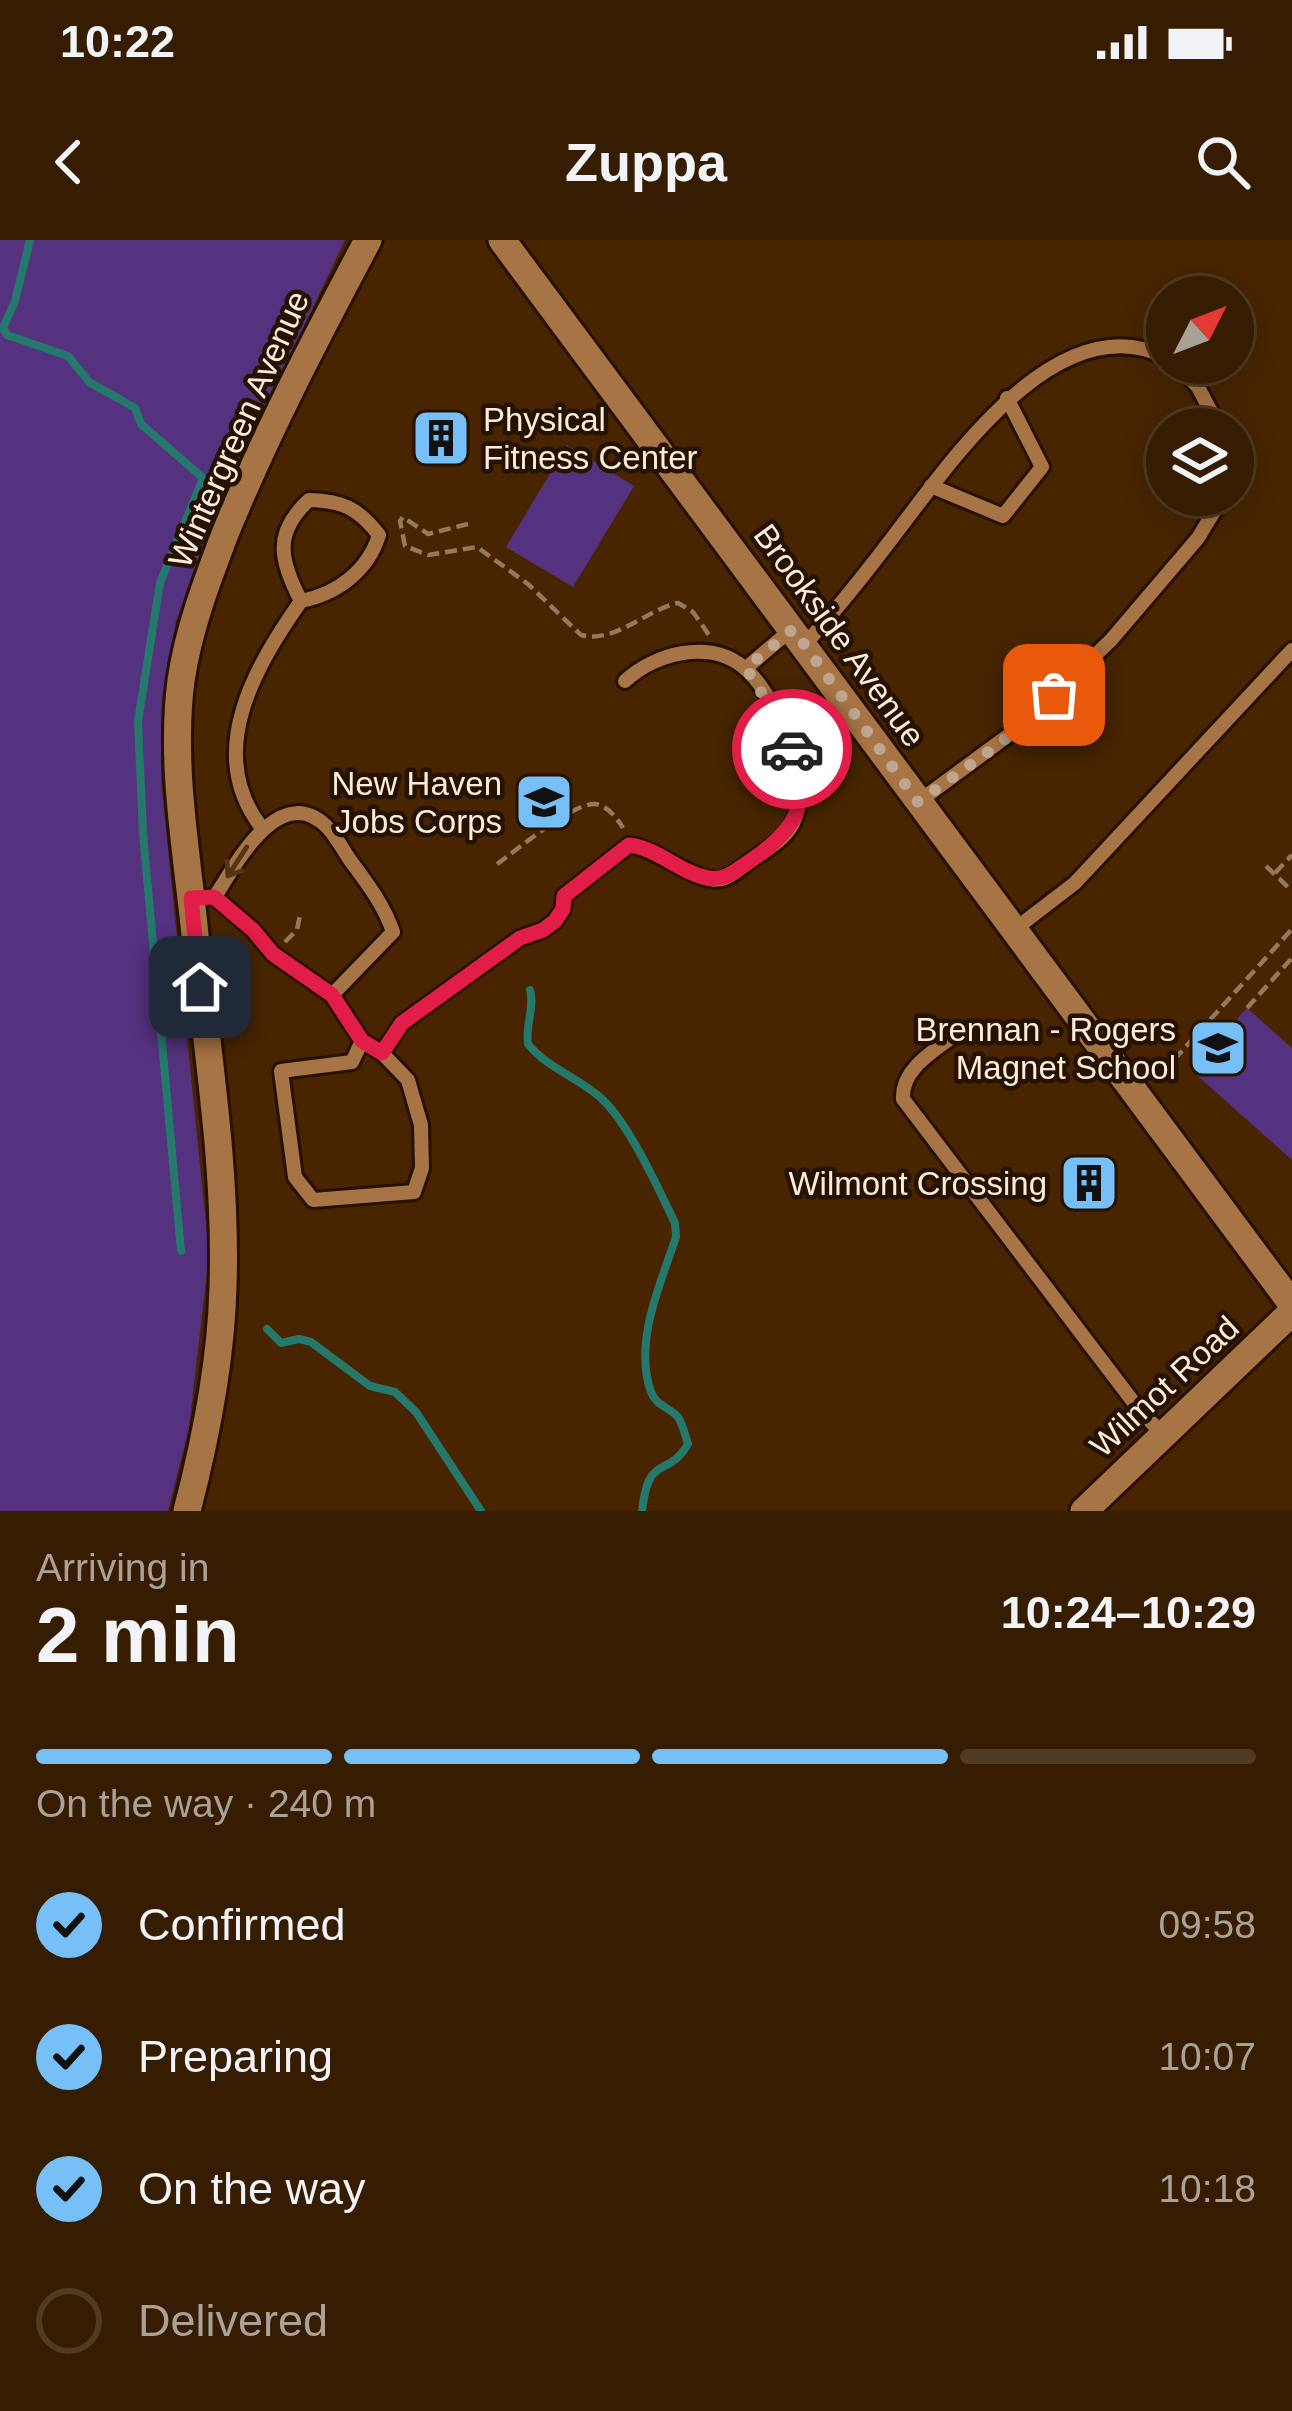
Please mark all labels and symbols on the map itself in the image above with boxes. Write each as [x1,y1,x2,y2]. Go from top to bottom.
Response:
north arrow [1146,276,1254,384]
street label: Wintergreen Avenue [161,285,316,573]
place label: Physical Fitness Center [483,401,698,476]
building icon: Physical Fitness Center [410,407,472,469]
street label: Brookside Avenue [747,517,933,754]
pin [1003,644,1105,746]
courier [732,689,852,809]
place label: New Haven Jobs Corps [331,765,502,840]
school or university icon: New Haven Jobs Corps [513,771,575,833]
one-way arrow [225,844,250,878]
pin [149,936,251,1038]
place label: Brennan - Rogers Magnet School [916,1011,1176,1086]
school or university icon: Brennan - Rogers Magnet School [1187,1017,1249,1079]
building icon: Wilmont Crossing [1058,1152,1120,1214]
place label: Wilmont Crossing [788,1165,1047,1202]
street label: Wilmot Road [1083,1308,1246,1464]

